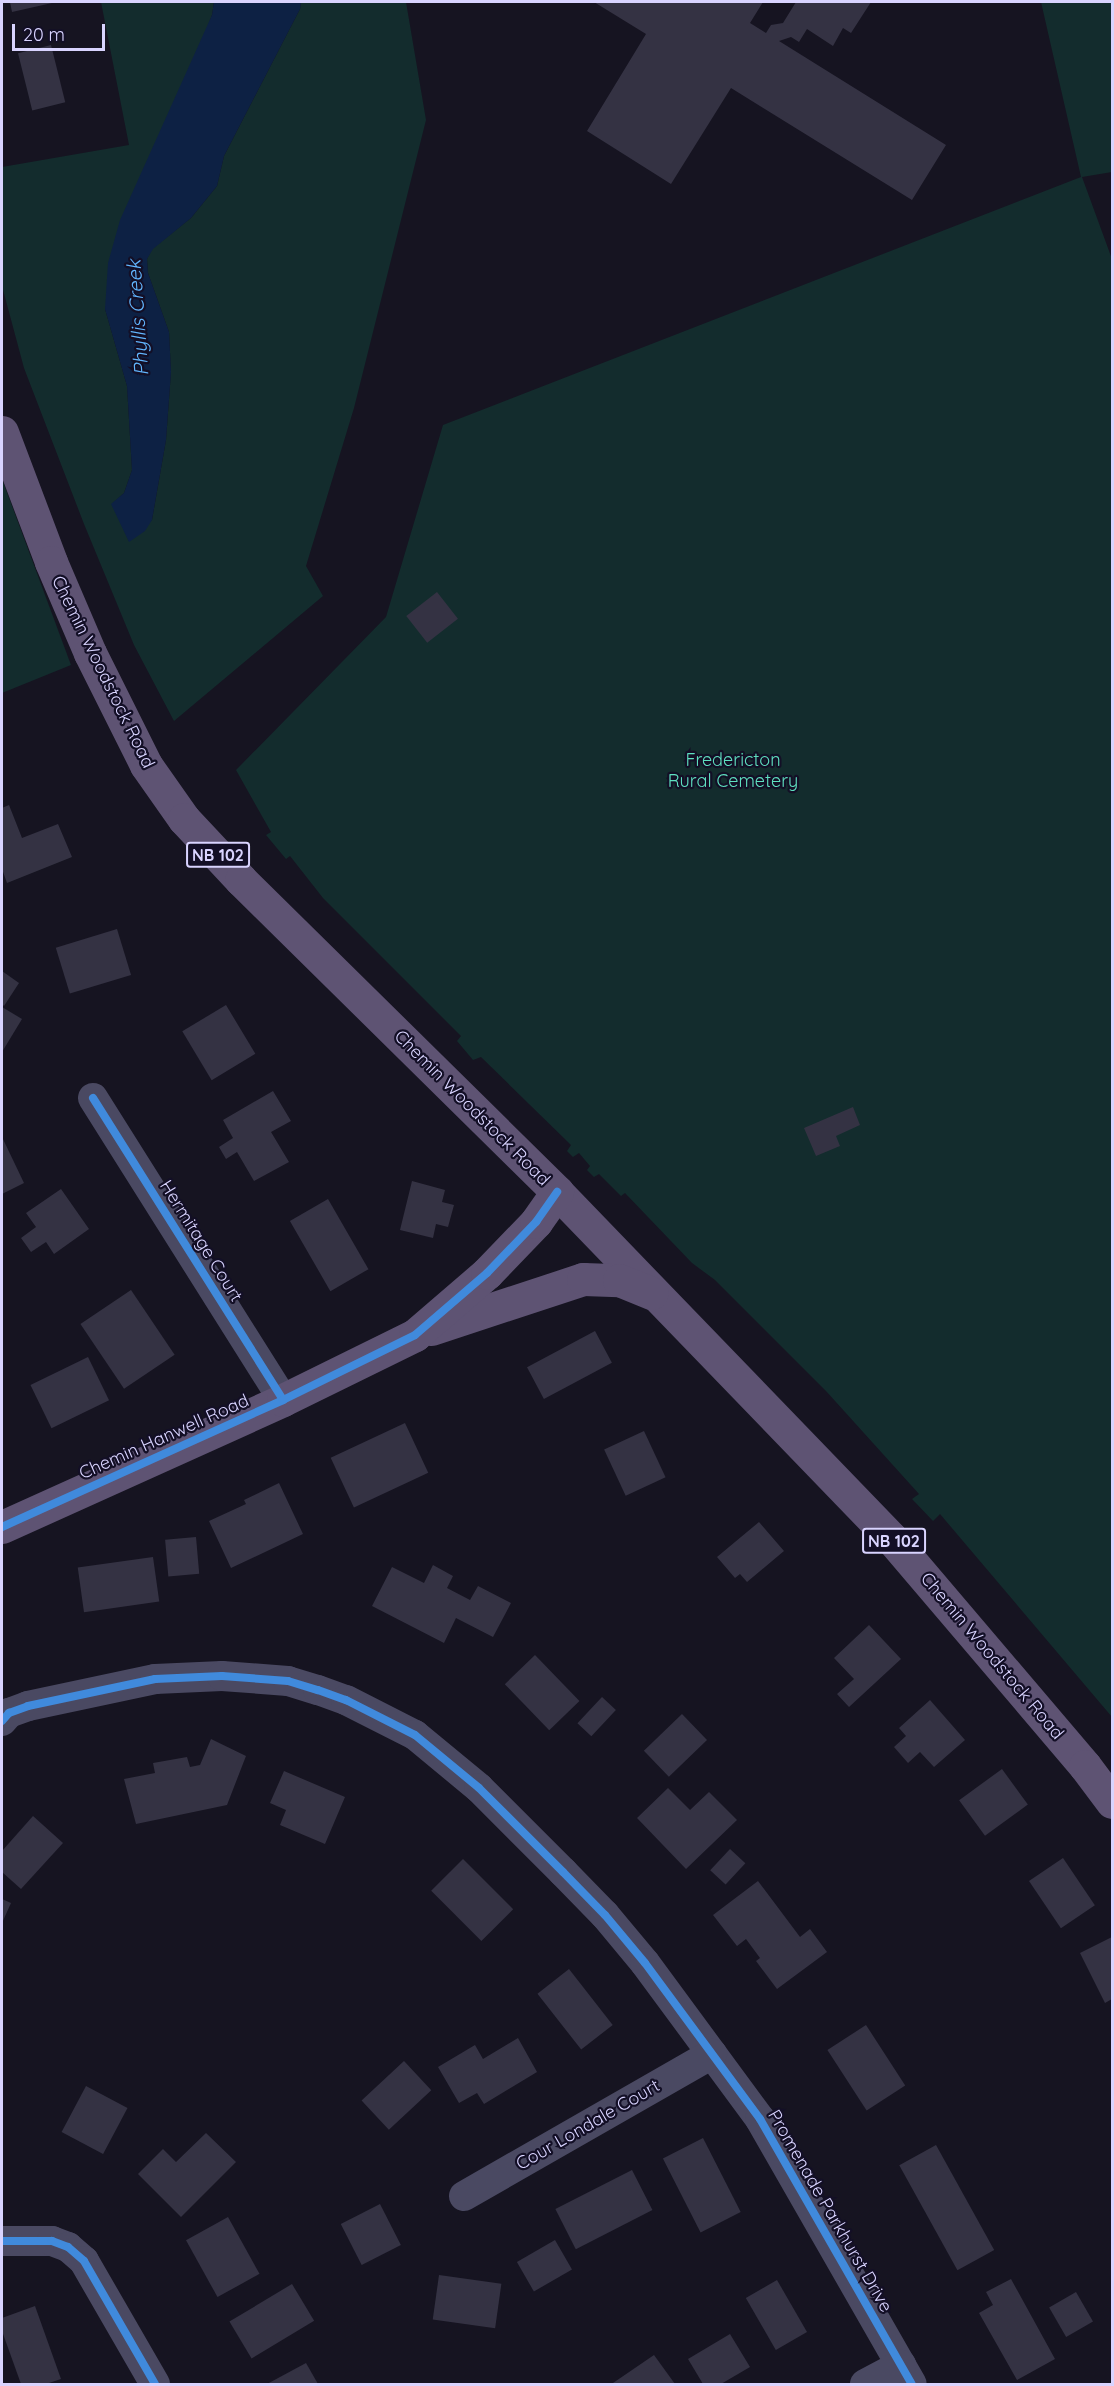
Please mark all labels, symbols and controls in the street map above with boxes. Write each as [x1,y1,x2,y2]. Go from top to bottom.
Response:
scale bar [15,12,108,50]
text: 20 m [23,23,65,46]
water label: Phyllis Creek [121,259,153,377]
street label: Chemin Woodstock Road [47,572,159,772]
park label: Fredericton Rural Cemetery [668,750,798,792]
road number: NB 102 [185,842,251,868]
street label: Chemin Woodstock Road [390,1026,554,1190]
street label: Hermitage Court [155,1176,247,1306]
street label: Chemin Hanwell Road [76,1390,252,1484]
road number: NB 102 [861,1528,927,1554]
street label: Chemin Woodstock Road [916,1568,1068,1744]
street label: Cour Londale Court [512,2075,664,2175]
street label: Promenade Parkhurst Drive [763,2106,897,2316]

